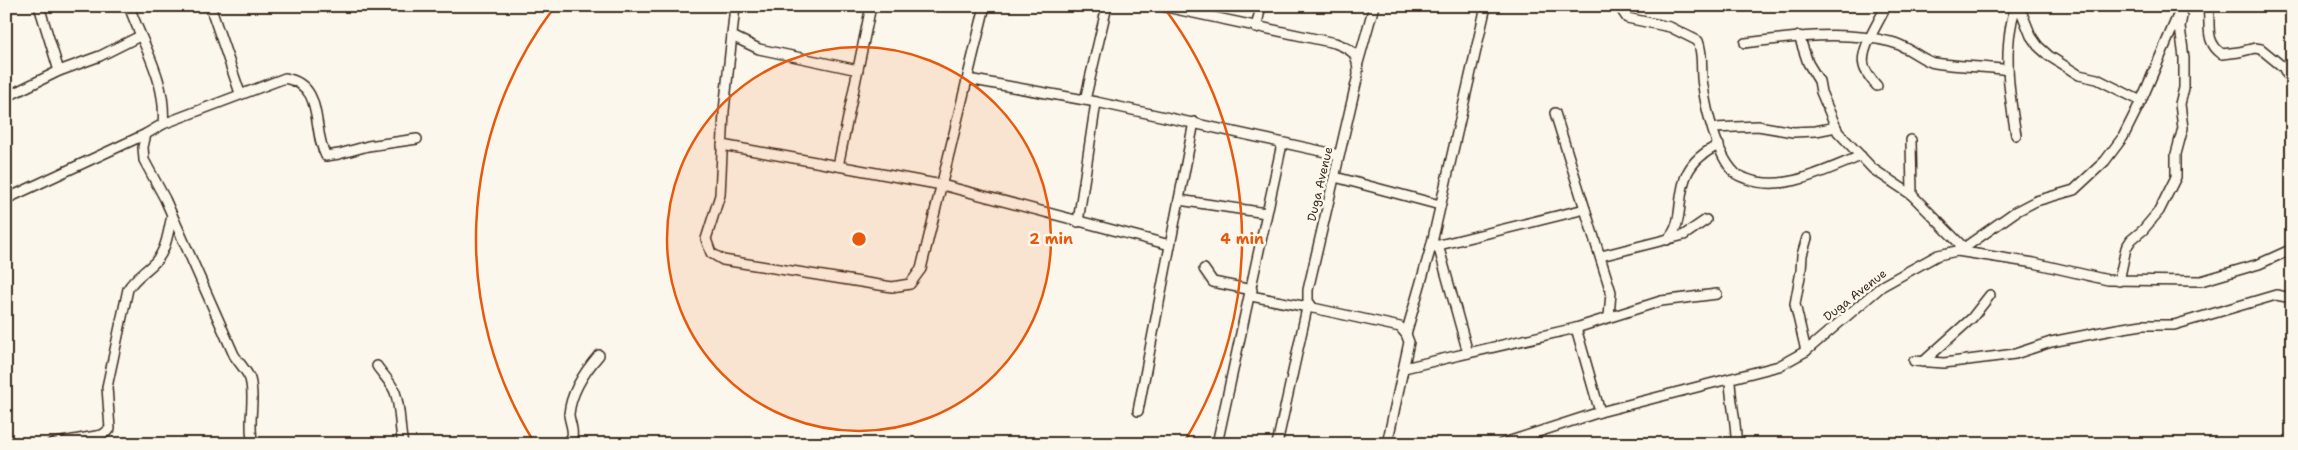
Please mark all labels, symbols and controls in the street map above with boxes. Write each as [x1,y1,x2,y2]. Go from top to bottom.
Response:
street label: Duga Avenue [1304,145,1336,223]
text: 2 min [1029,229,1073,249]
text: 4 min [1220,229,1264,249]
centre of rings [850,230,868,248]
street label: Duga Avenue [1820,265,1890,325]

